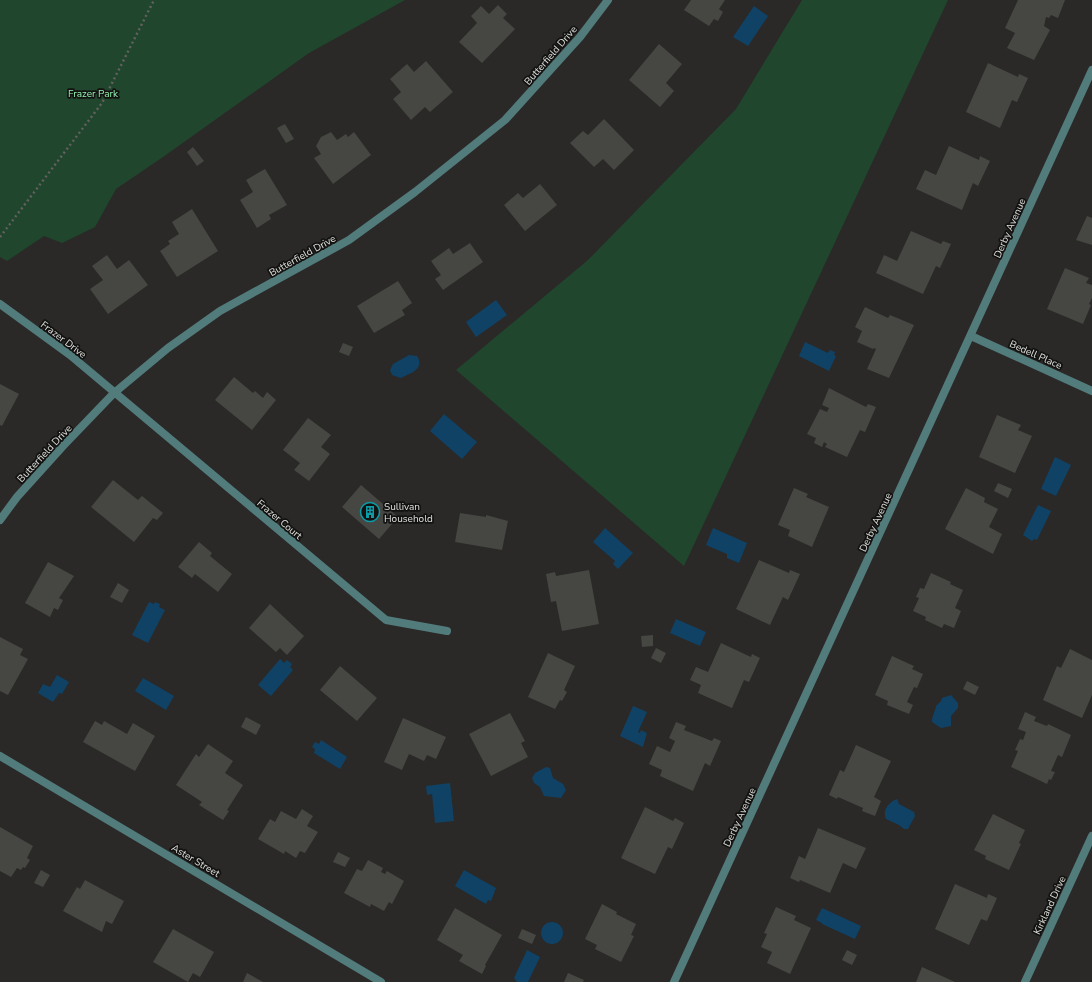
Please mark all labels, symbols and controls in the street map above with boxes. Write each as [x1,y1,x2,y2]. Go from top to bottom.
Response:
street label: Butterfield Drive [521,23,580,88]
park label: Frazer Park [68,87,119,101]
street label: Derby Avenue [991,196,1029,260]
street label: Butterfield Drive [267,232,338,280]
street label: Frazer Drive [38,318,89,362]
street label: Bedell Place [1007,337,1064,373]
street label: Butterfield Drive [14,422,75,486]
street label: Derby Avenue [856,491,896,554]
street label: Frazer Court [254,497,305,543]
place label: Sullivan Household [384,500,433,526]
building icon: Sullivan Household [359,501,381,523]
street label: Derby Avenue [720,786,760,849]
street label: Aster Street [169,841,223,881]
street label: Kirkland Drive [1030,874,1070,937]

